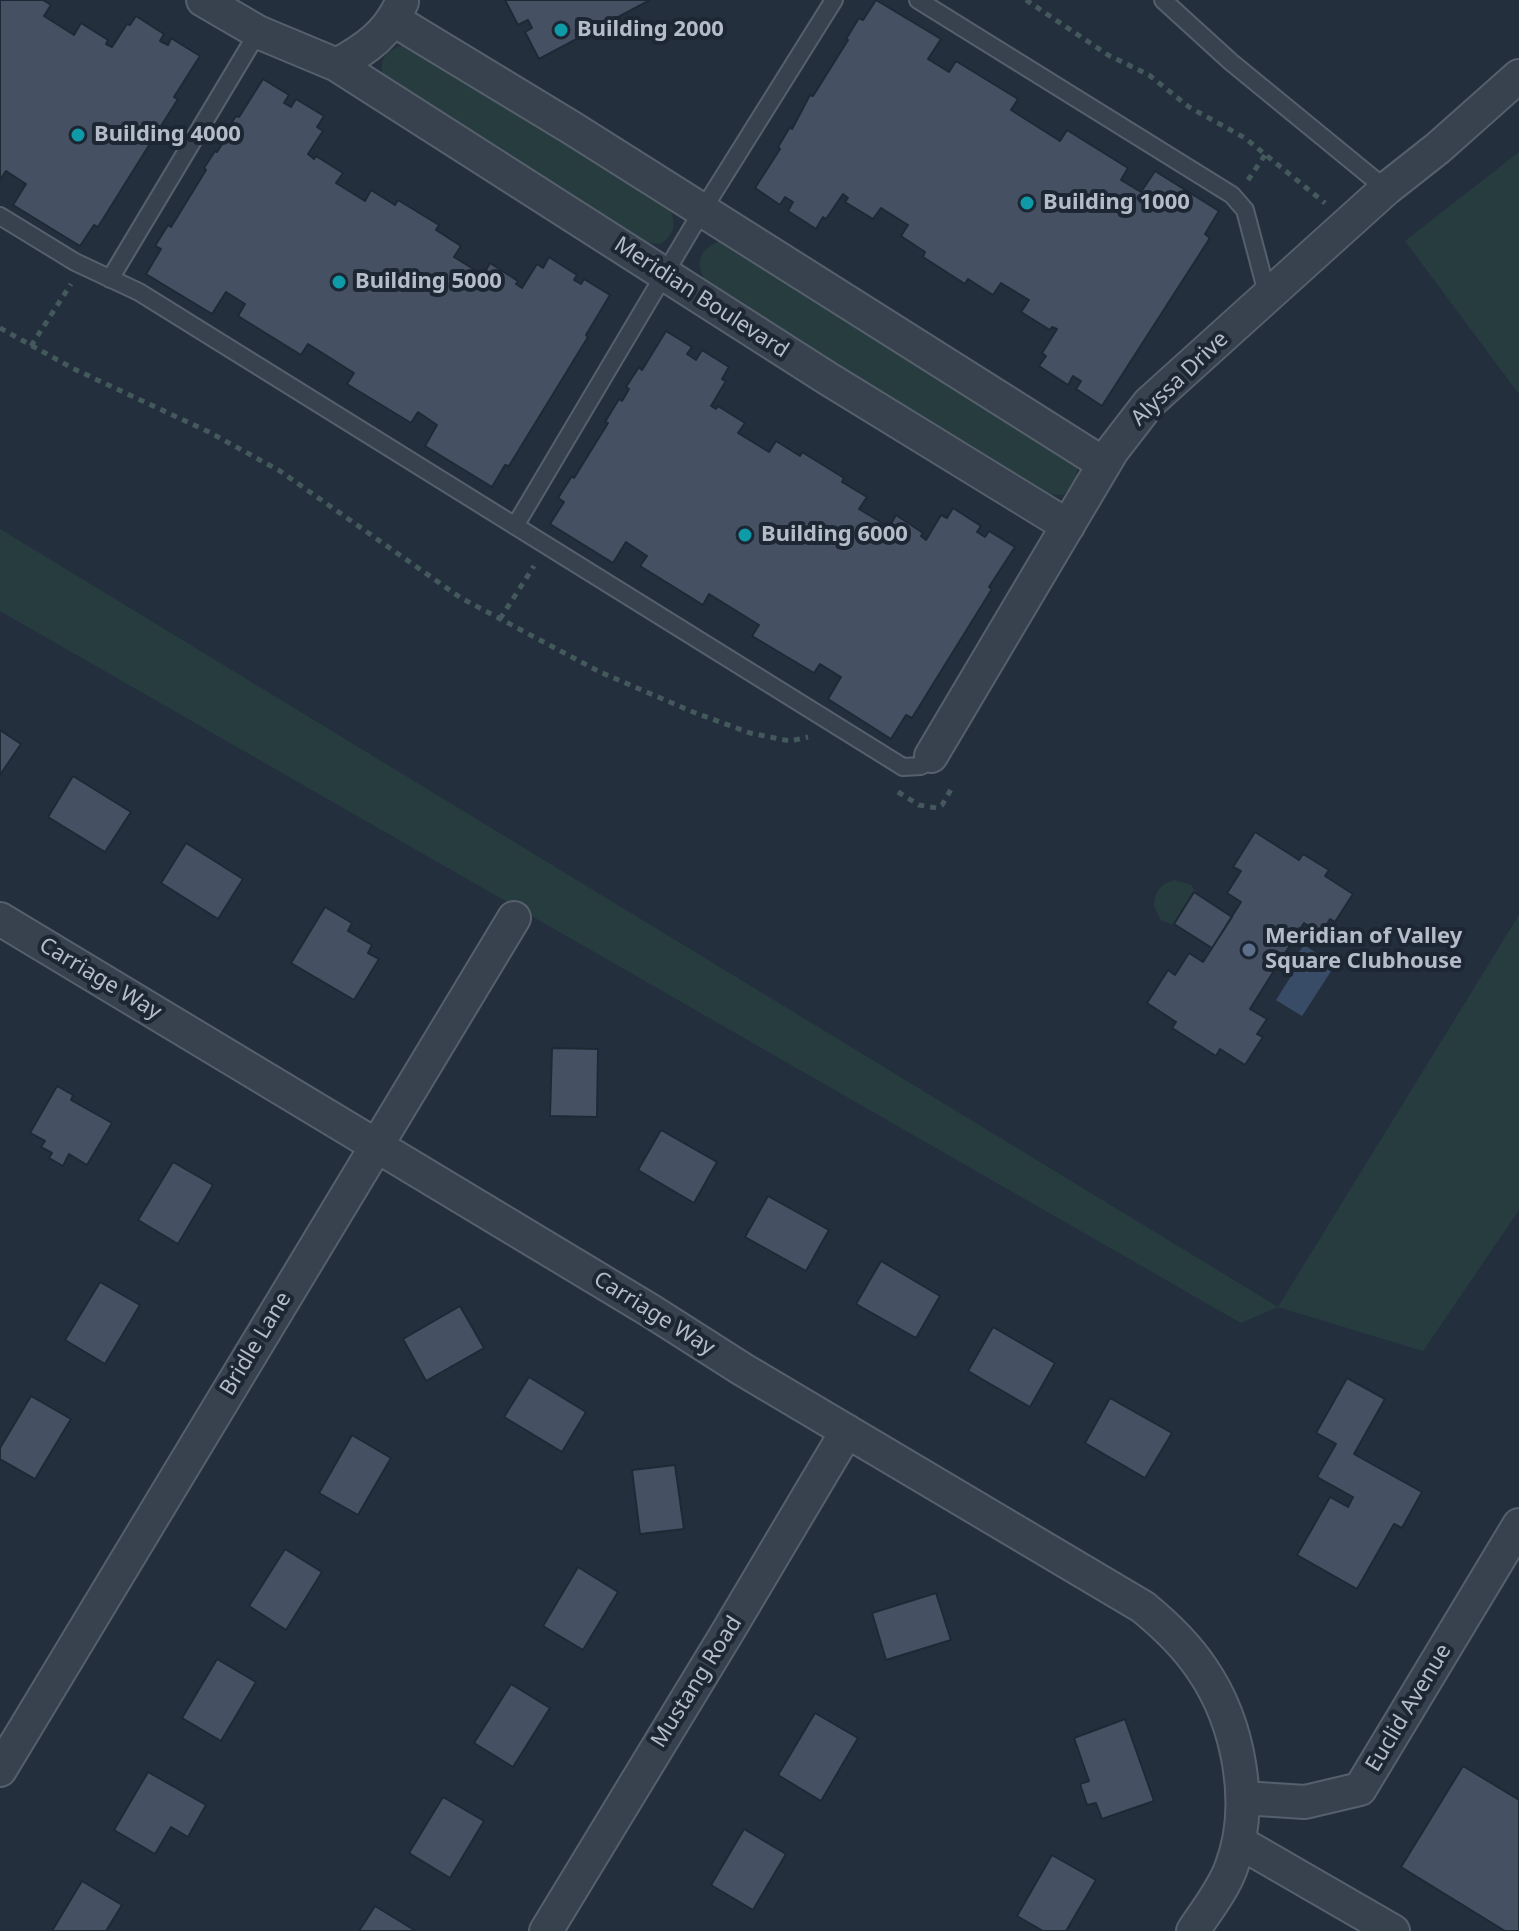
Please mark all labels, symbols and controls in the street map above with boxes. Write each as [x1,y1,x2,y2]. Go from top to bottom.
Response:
place label: Building 2000 [577,17,724,43]
marker: Building 2000 [552,21,570,39]
place label: Building 4000 [94,122,241,148]
marker: Building 4000 [69,126,87,144]
place label: Building 1000 [1043,190,1190,216]
marker: Building 1000 [1018,194,1036,212]
street label: Meridian Boulevard [609,232,793,364]
place label: Building 5000 [355,269,502,295]
marker: Building 5000 [330,273,348,291]
street label: Alyssa Drive [1126,326,1234,432]
place label: Building 6000 [761,522,908,548]
marker: Building 6000 [736,526,754,544]
place label: Meridian of Valley Square Clubhouse [1265,924,1462,976]
street label: Carriage Way [34,932,166,1026]
marker: Meridian of Valley Square Clubhouse [1240,941,1258,959]
street label: Carriage Way [589,1266,719,1362]
street label: Bridle Lane [215,1287,297,1401]
street label: Mustang Road [646,1611,748,1753]
street label: Euclid Avenue [1361,1639,1457,1777]

